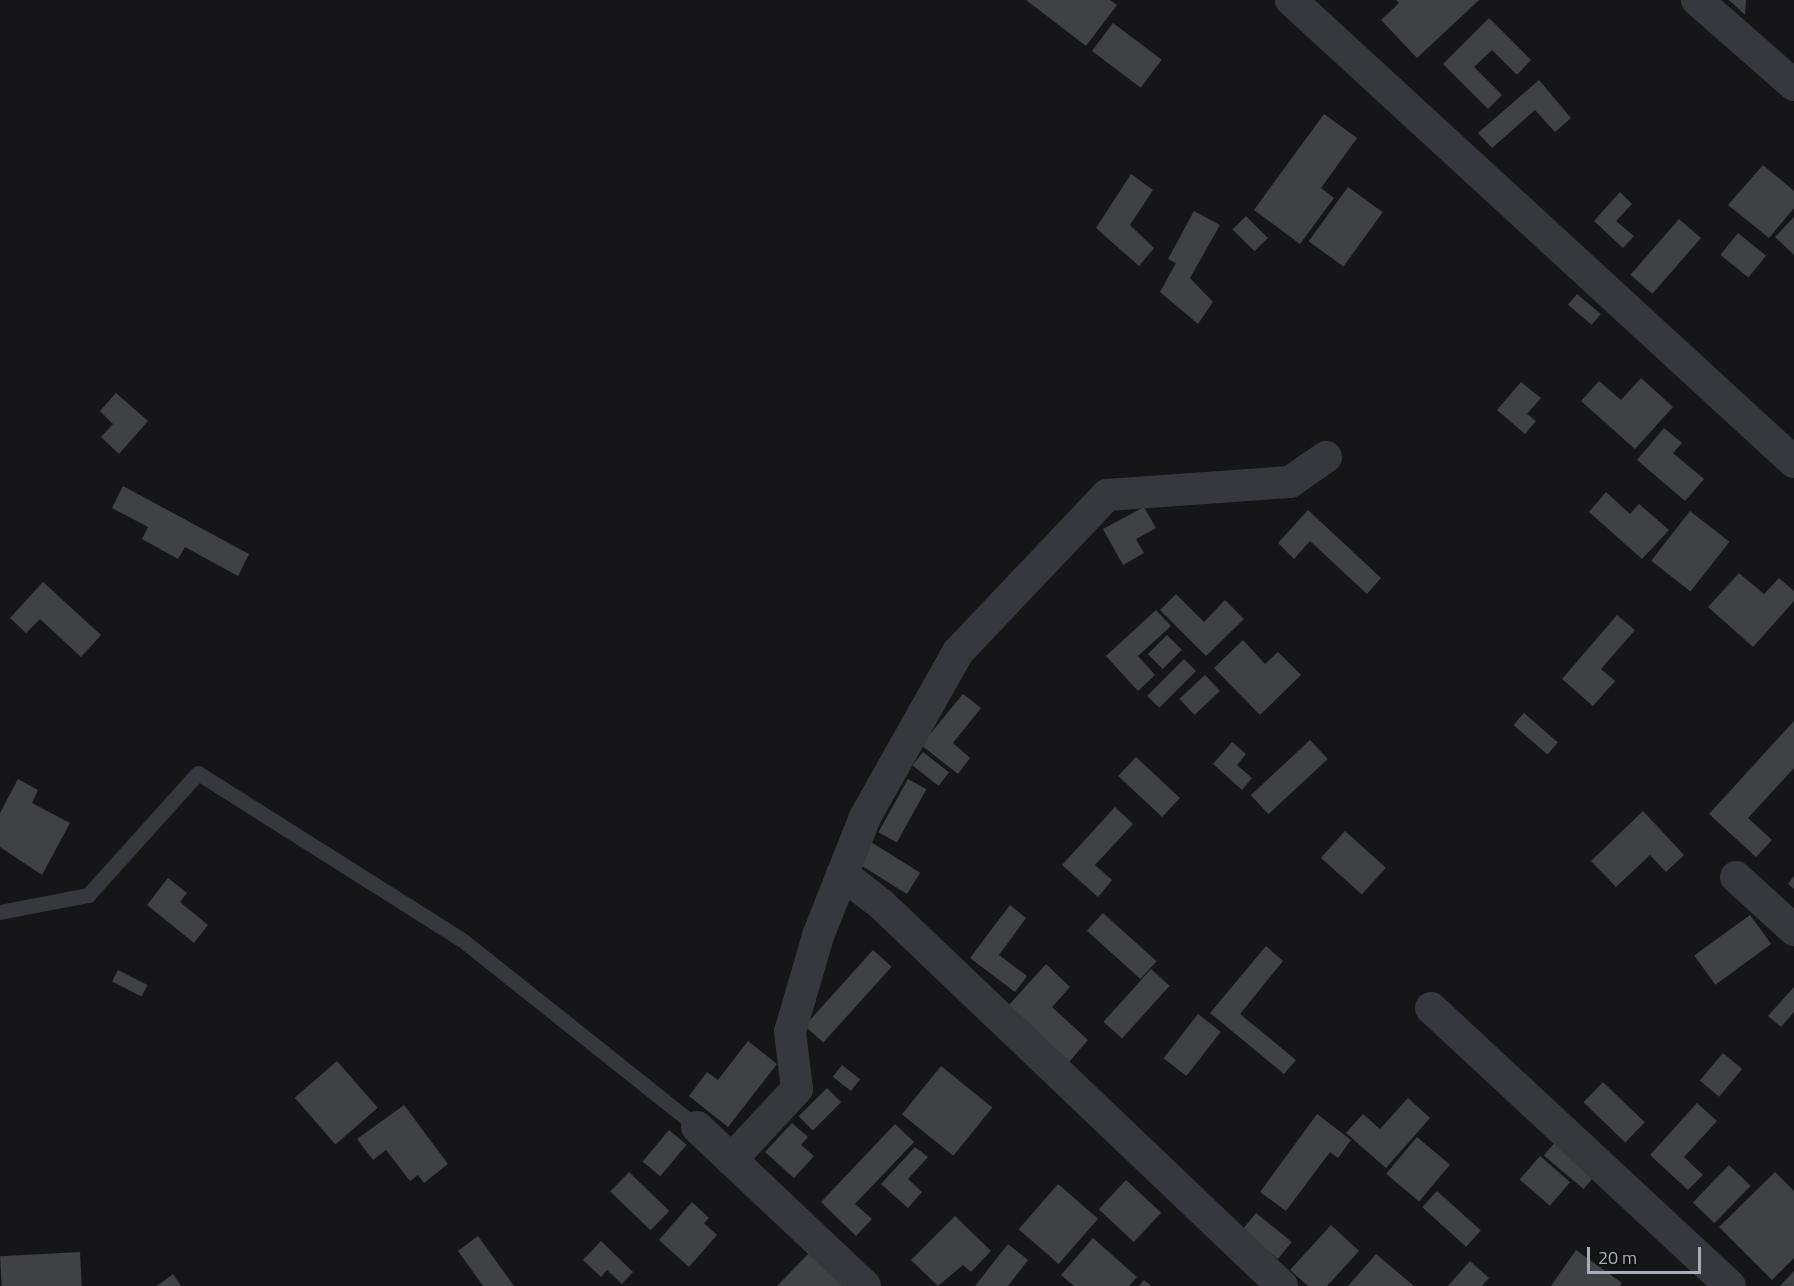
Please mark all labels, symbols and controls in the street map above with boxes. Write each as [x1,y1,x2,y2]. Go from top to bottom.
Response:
scale bar [1590,1235,1704,1273]
text: 20 m [1598,1244,1637,1271]

